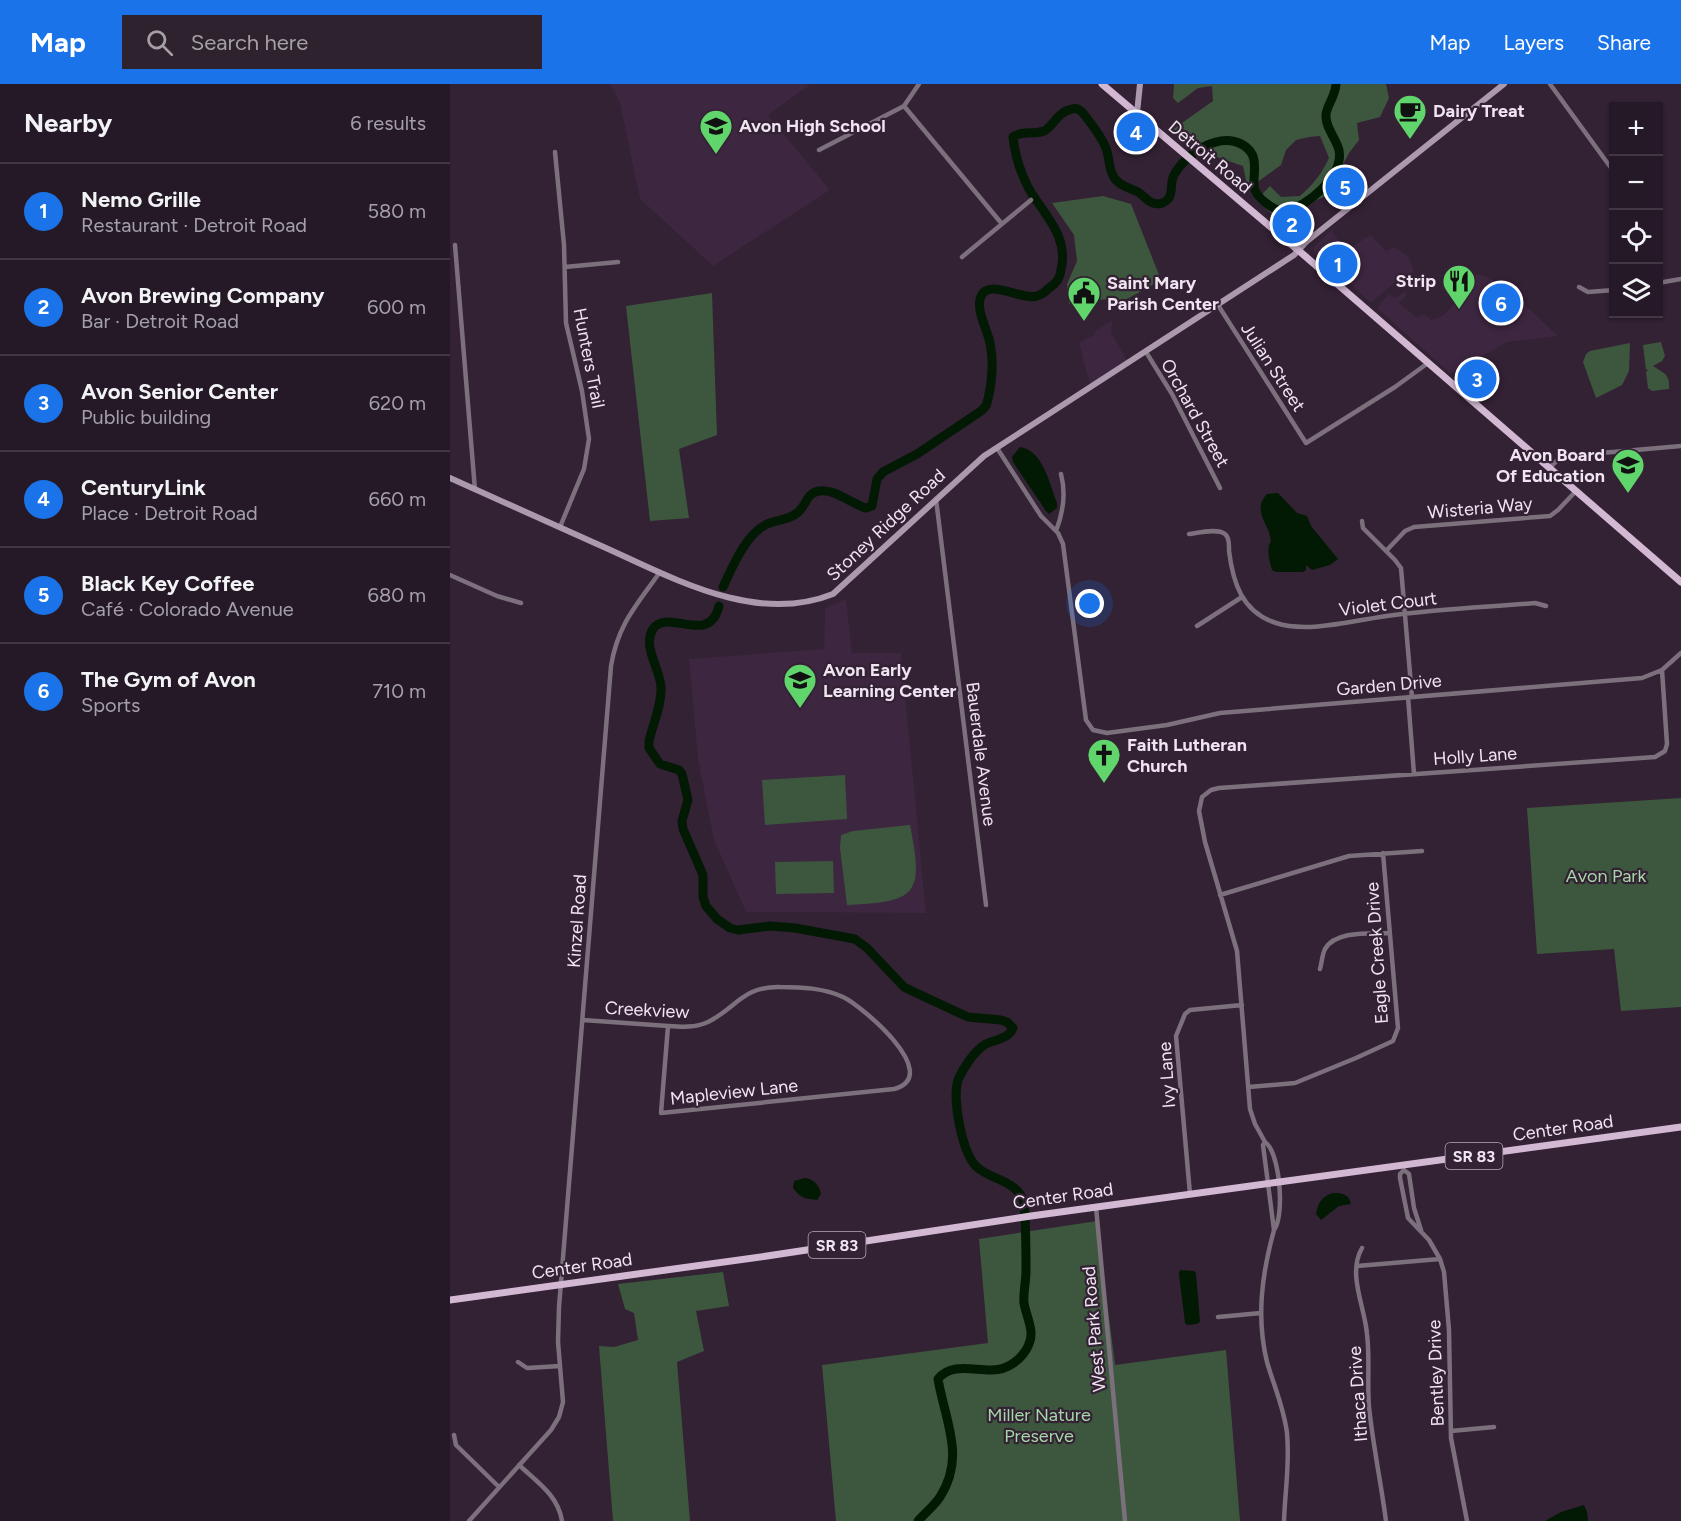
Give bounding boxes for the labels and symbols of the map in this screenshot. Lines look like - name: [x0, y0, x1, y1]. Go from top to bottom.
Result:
- cafe icon: Dairy Treat: [1392, 93, 1428, 140]
- place label: Dairy Treat: [1433, 100, 1525, 122]
- school or university icon: Avon High School: [698, 108, 734, 155]
- pin: 4: [1116, 110, 1156, 154]
- place label: Avon High School: [739, 115, 886, 137]
- street label: Detroit Road: [1164, 116, 1256, 198]
- pin: 5: [1326, 164, 1364, 210]
- pin: 2: [1272, 202, 1312, 246]
- pin: 1: [1318, 242, 1358, 286]
- restaurant icon: Strip: [1441, 263, 1477, 310]
- place label: Strip: [1395, 270, 1436, 292]
- place label: Saint Mary Parish Center: [1107, 272, 1219, 315]
- public building icon: Saint Mary Parish Center: [1066, 275, 1102, 322]
- pin: 6: [1482, 280, 1520, 326]
- street label: Hunters Trail: [569, 306, 609, 410]
- street label: Julian Street: [1236, 318, 1310, 416]
- street label: Orchard Street: [1156, 355, 1234, 471]
- pin: 3: [1458, 356, 1496, 402]
- place label: Avon Board Of Education: [1496, 444, 1605, 487]
- school or university icon: Avon Board Of Education: [1610, 447, 1646, 494]
- street label: Stoney Ridge Road: [822, 464, 950, 586]
- street label: Wisteria Way: [1427, 492, 1534, 524]
- street label: Violet Court: [1338, 587, 1438, 621]
- your location: [1075, 589, 1104, 618]
- place label: Avon Early Learning Center: [823, 659, 957, 702]
- school or university icon: Avon Early Learning Center: [782, 662, 818, 709]
- street label: Garden Drive: [1336, 669, 1443, 701]
- street label: Bauerdale Avenue: [961, 681, 1001, 827]
- place label: Faith Lutheran Church: [1127, 734, 1247, 777]
- church icon: Faith Lutheran Church: [1086, 737, 1122, 784]
- street label: Holly Lane: [1432, 742, 1518, 770]
- park label: Avon Park: [1566, 865, 1646, 887]
- street label: Kinzel Road: [563, 873, 591, 969]
- street label: Eagle Creek Drive: [1361, 881, 1393, 1025]
- street label: Creekview: [604, 997, 690, 1023]
- street label: Ivy Lane: [1154, 1041, 1180, 1109]
- street label: Mapleview Lane: [669, 1074, 799, 1110]
- street label: Center Road: [1511, 1110, 1615, 1146]
- road number: SR 83: [1446, 1143, 1502, 1169]
- street label: Center Road: [1011, 1178, 1115, 1214]
- road number: SR 83: [808, 1232, 866, 1258]
- street label: Center Road: [530, 1248, 634, 1284]
- street label: West Park Road: [1078, 1265, 1110, 1393]
- street label: Bentley Drive: [1423, 1319, 1449, 1427]
- street label: Ithaca Drive: [1344, 1345, 1372, 1443]
- park label: Miller Nature Preserve: [987, 1404, 1091, 1447]

